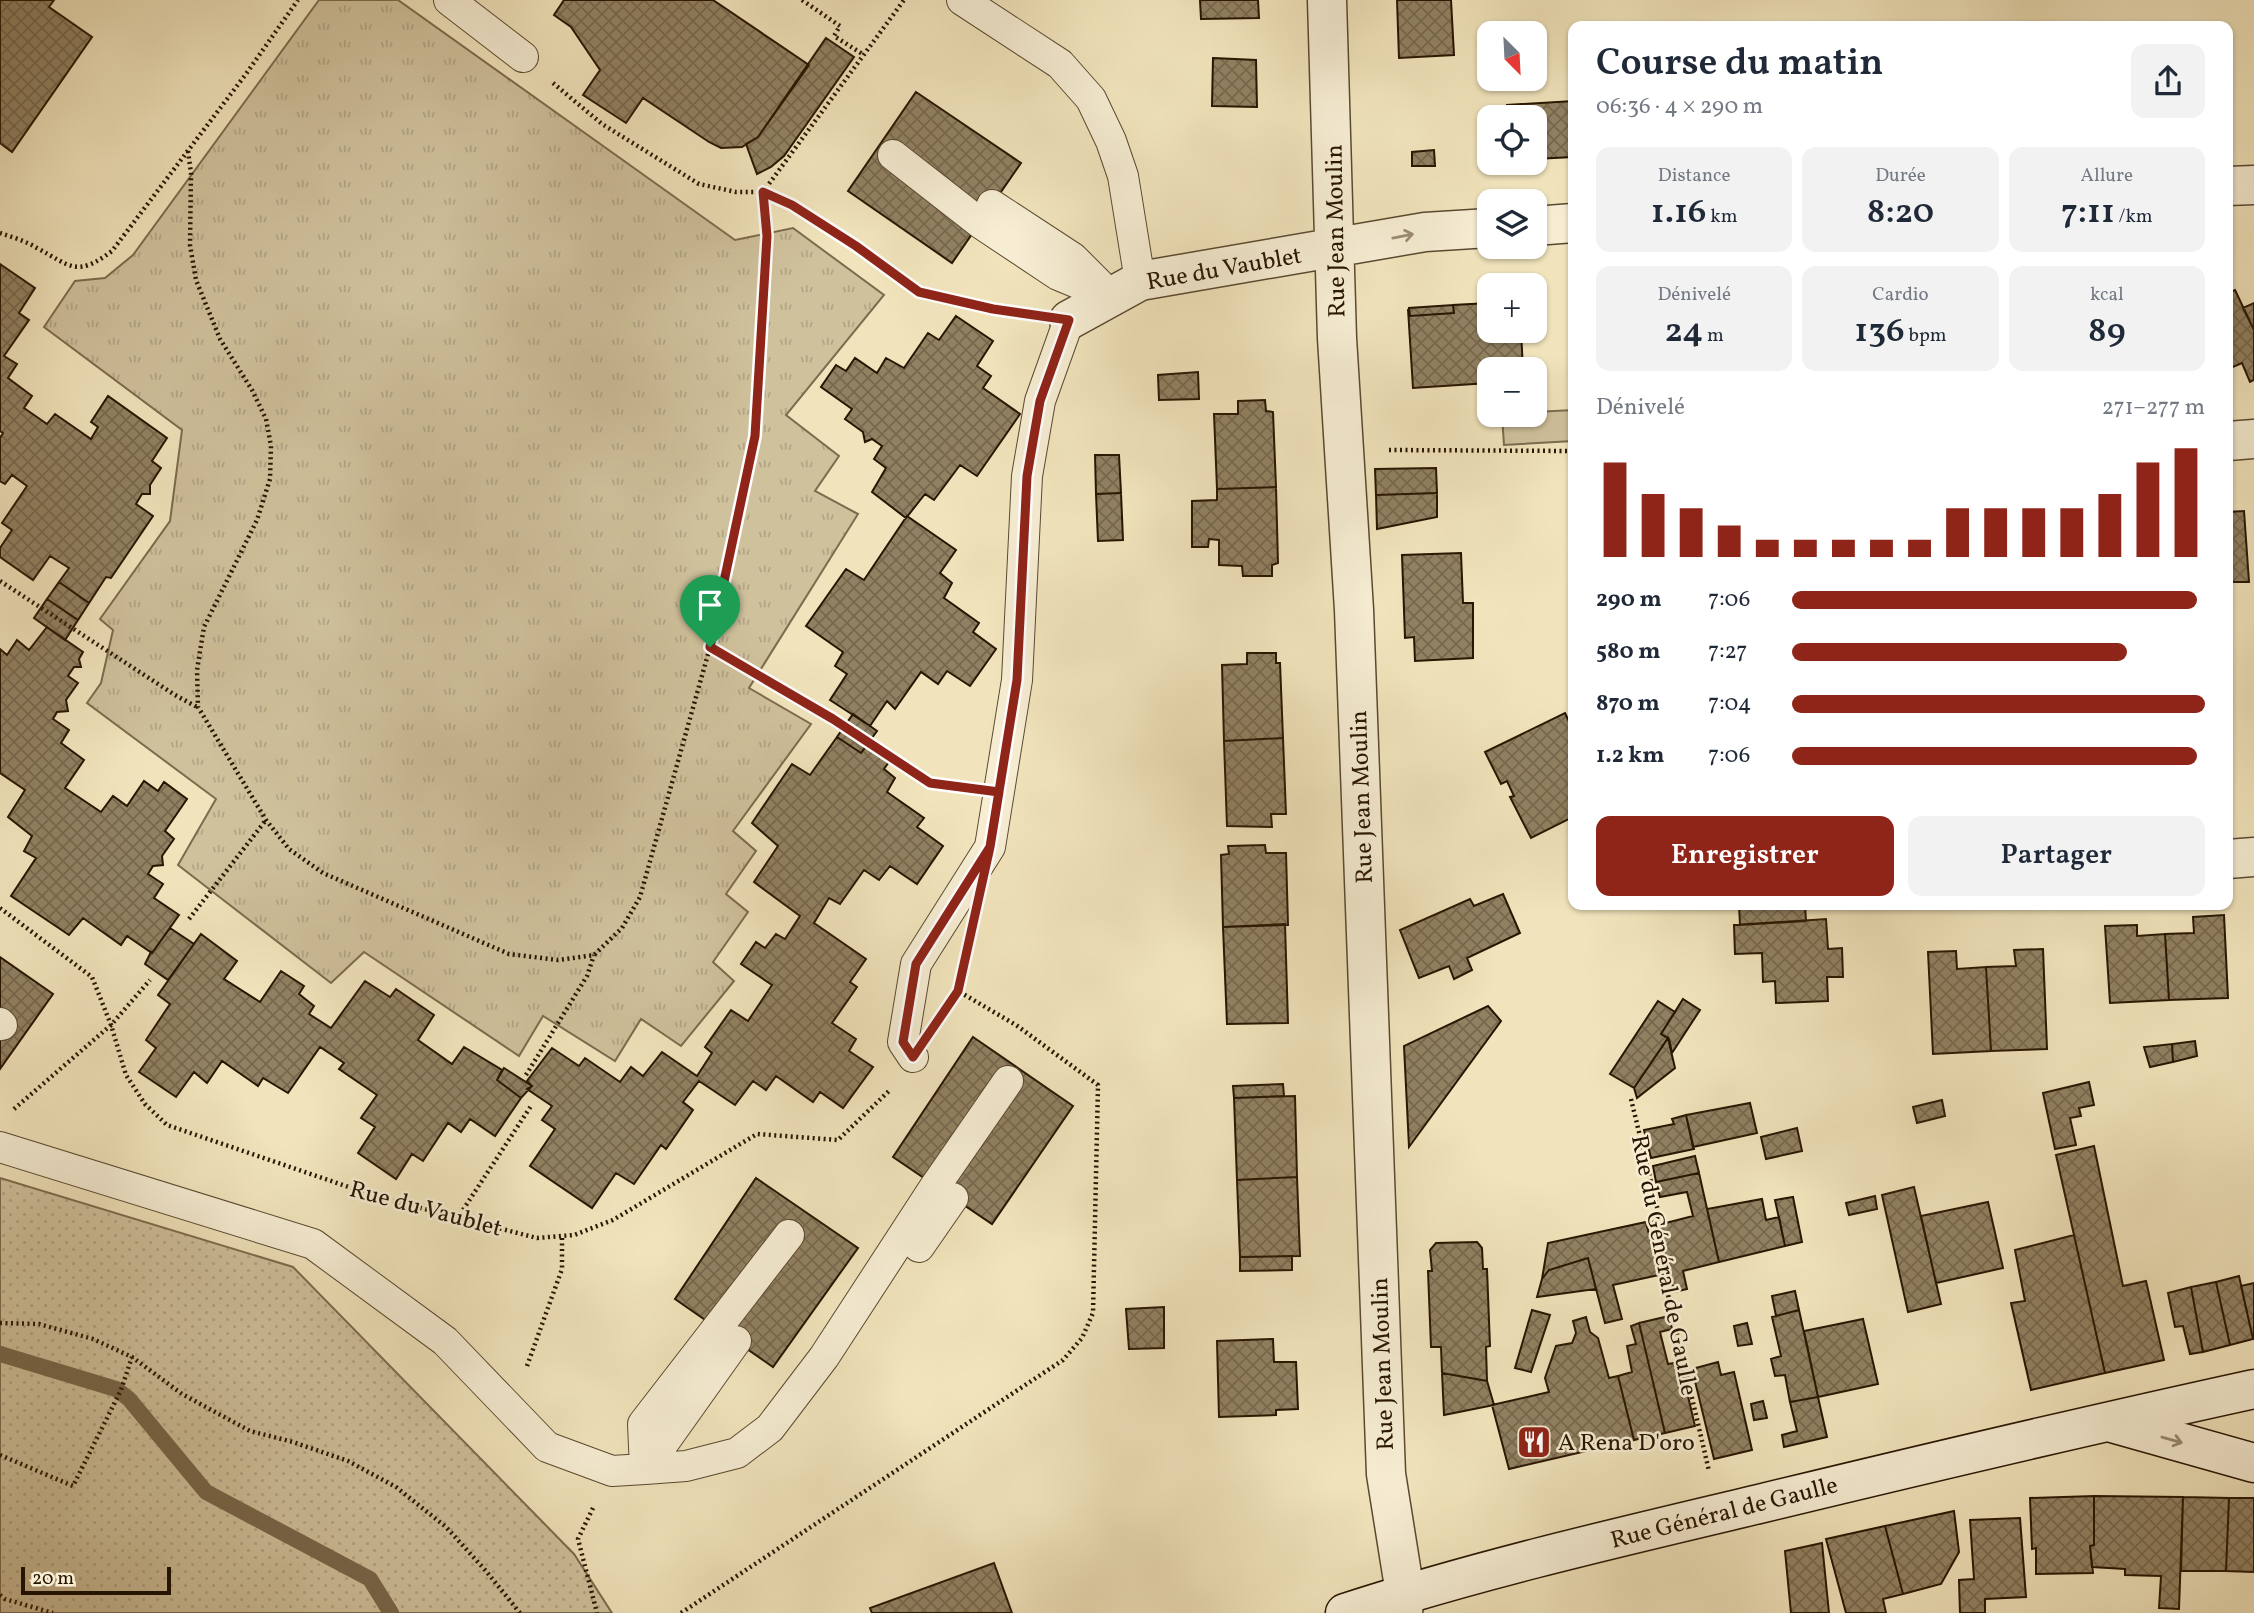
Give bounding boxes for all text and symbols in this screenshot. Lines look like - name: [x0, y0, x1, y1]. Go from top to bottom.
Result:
- north arrow: [1477, 21, 1547, 91]
- map controls: [1477, 21, 1547, 427]
- text: Course du matin: [1596, 38, 1883, 91]
- button: share: [2131, 44, 2205, 118]
- text: 06:36 · 4 × 290 m: [1596, 91, 1763, 123]
- button: locate: [1477, 105, 1547, 175]
- street label: Rue Jean Moulin: [1318, 144, 1356, 318]
- text: Distance: [1658, 163, 1731, 189]
- text: Durée: [1875, 163, 1926, 189]
- text: Allure: [2081, 163, 2133, 189]
- button: layers: [1477, 189, 1547, 259]
- text: 1.16: [1651, 189, 1706, 237]
- text: 8:20: [1867, 189, 1934, 237]
- text: 7:11: [2061, 189, 2115, 237]
- text: km: [1706, 204, 1737, 230]
- text: /km: [2115, 204, 2153, 230]
- one-way arrow: [1391, 229, 1414, 243]
- street label: Rue du Vaublet: [1144, 240, 1305, 300]
- button: +: [1477, 273, 1547, 343]
- text: Dénivelé: [1657, 282, 1731, 308]
- text: Cardio: [1872, 282, 1929, 308]
- text: kcal: [2090, 282, 2124, 308]
- text: 24: [1664, 308, 1703, 356]
- text: 136: [1854, 308, 1905, 356]
- text: 89: [2088, 308, 2126, 356]
- text: m: [1703, 323, 1724, 349]
- text: bpm: [1905, 323, 1947, 349]
- button: −: [1477, 357, 1547, 427]
- text: Dénivelé: [1596, 392, 1685, 424]
- text: 271–277 m: [2102, 392, 2205, 424]
- pin: [680, 575, 740, 647]
- text: 290 m: [1596, 584, 1662, 616]
- text: 7:06: [1708, 584, 1750, 616]
- icon: arrive: [691, 586, 729, 624]
- text: 580 m: [1596, 636, 1661, 668]
- text: 7:27: [1708, 636, 1748, 668]
- text: 870 m: [1596, 688, 1660, 720]
- text: 7:04: [1708, 688, 1752, 720]
- street label: Rue Jean Moulin: [1343, 710, 1383, 884]
- text: 1.2 km: [1596, 740, 1665, 772]
- text: 7:06: [1708, 740, 1750, 772]
- button: Enregistrer: [1596, 816, 1894, 896]
- button: Partager: [1908, 816, 2205, 896]
- street label: Rue du Général de Gaulle: [1621, 1132, 1705, 1399]
- street label: Rue du Vaublet: [345, 1173, 506, 1247]
- street label: Rue Jean Moulin: [1364, 1277, 1404, 1451]
- restaurant icon: A Rena D'oro: [1515, 1423, 1553, 1461]
- place label: A Rena D'oro: [1558, 1427, 1695, 1461]
- one-way arrow: [2161, 1434, 2183, 1447]
- street label: Rue Général de Gaulle: [1607, 1469, 1842, 1559]
- scale bar: [21, 1564, 172, 1596]
- text: 20 m: [32, 1566, 74, 1592]

